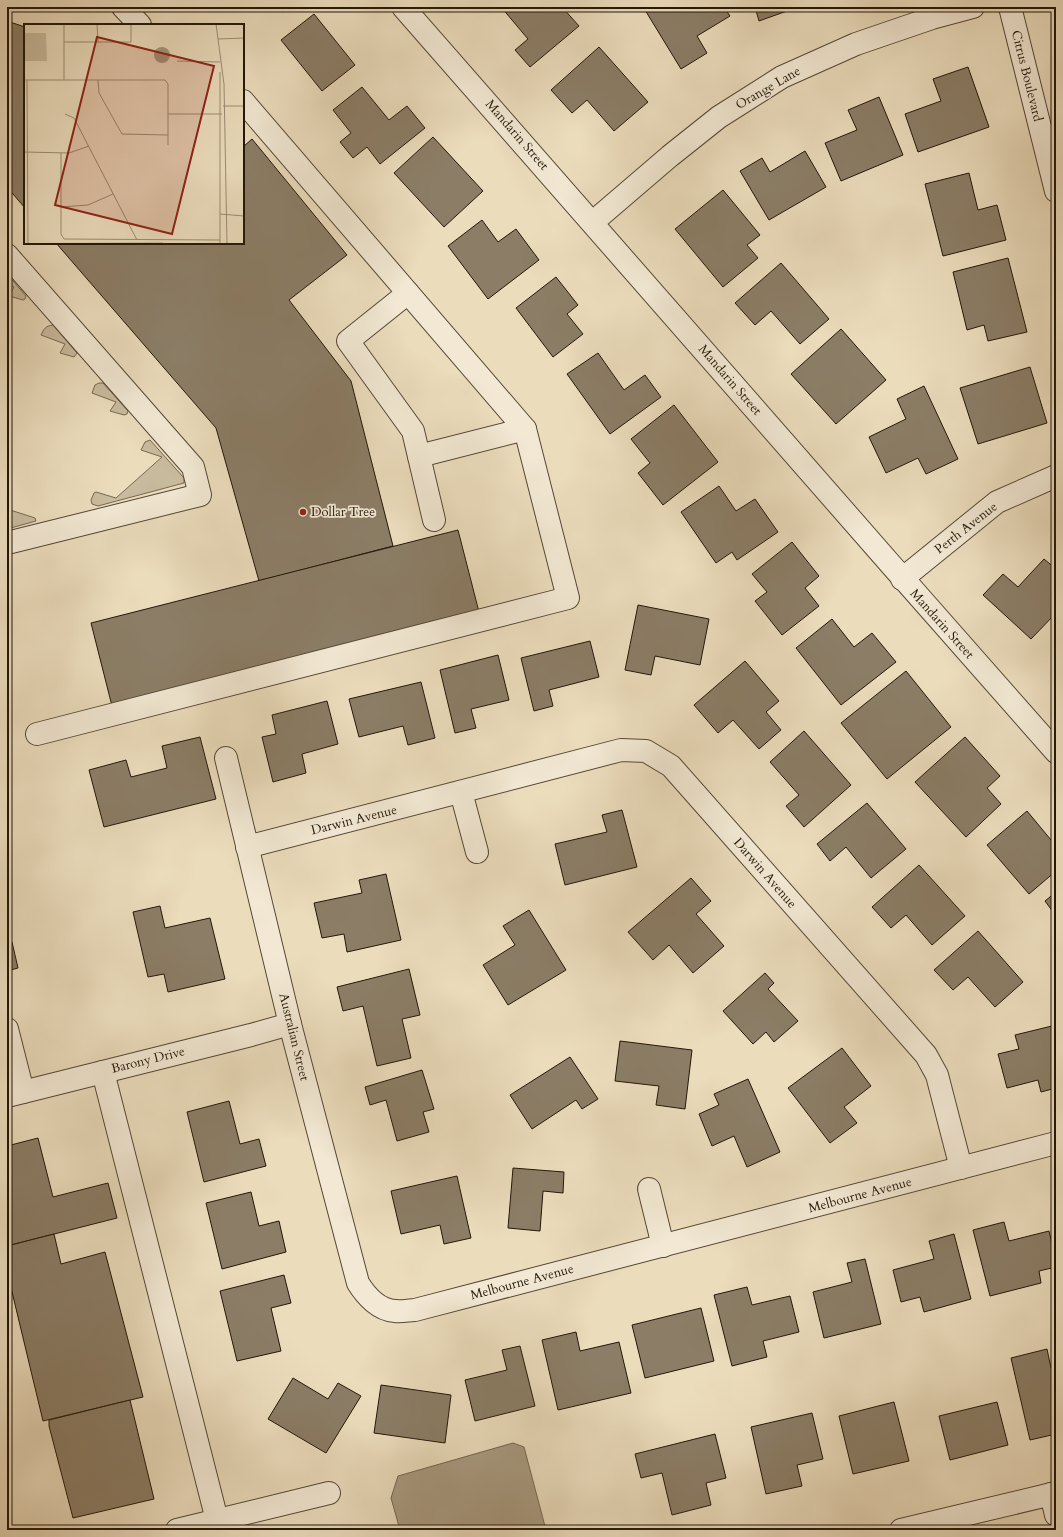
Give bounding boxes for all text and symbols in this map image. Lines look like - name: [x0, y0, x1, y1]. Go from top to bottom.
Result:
- inset map: [24, 24, 244, 244]
- street label: Citrus Boulevard: [1007, 28, 1047, 124]
- street label: Orange Lane: [732, 62, 804, 114]
- street label: Mandarin Street: [481, 96, 553, 174]
- street label: Mandarin Street: [694, 341, 766, 419]
- street label: Perth Avenue: [931, 498, 1001, 558]
- place label: Dollar Tree: [311, 503, 375, 521]
- marker: Dollar Tree: [298, 507, 308, 517]
- street label: Mandarin Street: [906, 585, 978, 663]
- street label: Darwin Avenue: [309, 801, 399, 839]
- street label: Darwin Avenue: [729, 834, 801, 912]
- street label: Australian Street: [274, 991, 314, 1083]
- street label: Barony Drive: [109, 1042, 187, 1078]
- street label: Melbourne Avenue: [806, 1173, 914, 1217]
- street label: Melbourne Avenue: [468, 1260, 576, 1304]

